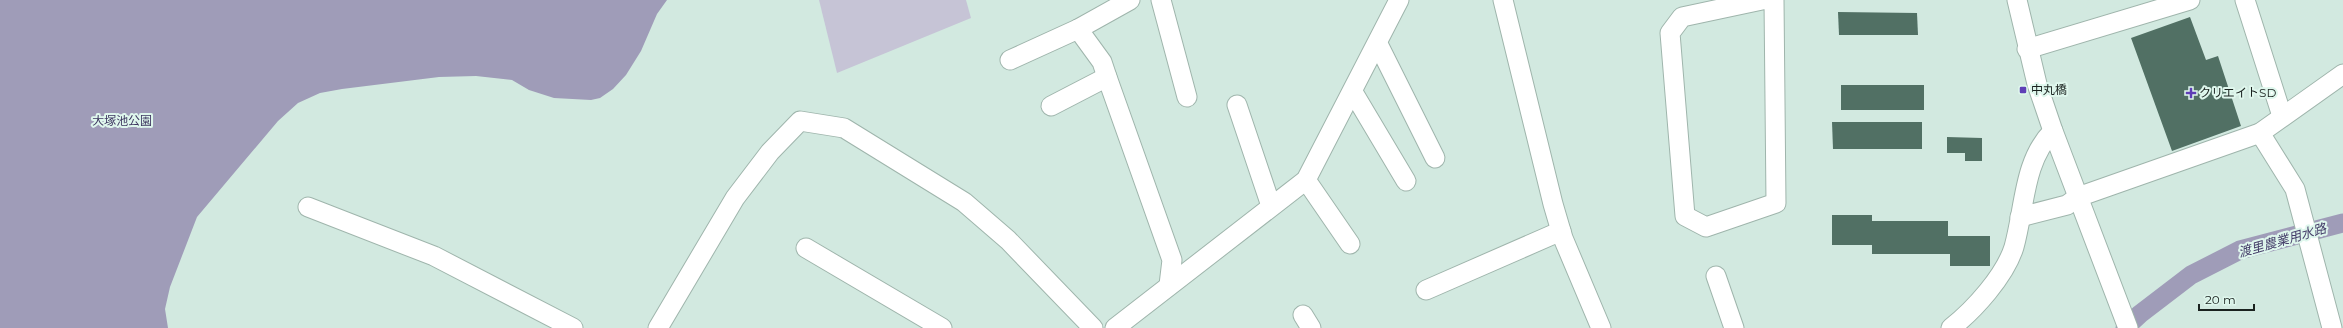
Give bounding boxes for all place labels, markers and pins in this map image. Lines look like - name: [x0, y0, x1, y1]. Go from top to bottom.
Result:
- place label: 中丸橋: [2031, 82, 2067, 97]
- marker: 中丸橋: [2018, 85, 2028, 95]
- place label: クリエイトSD: [2199, 85, 2276, 100]
- marker: クリエイトSD: [2186, 88, 2196, 98]

